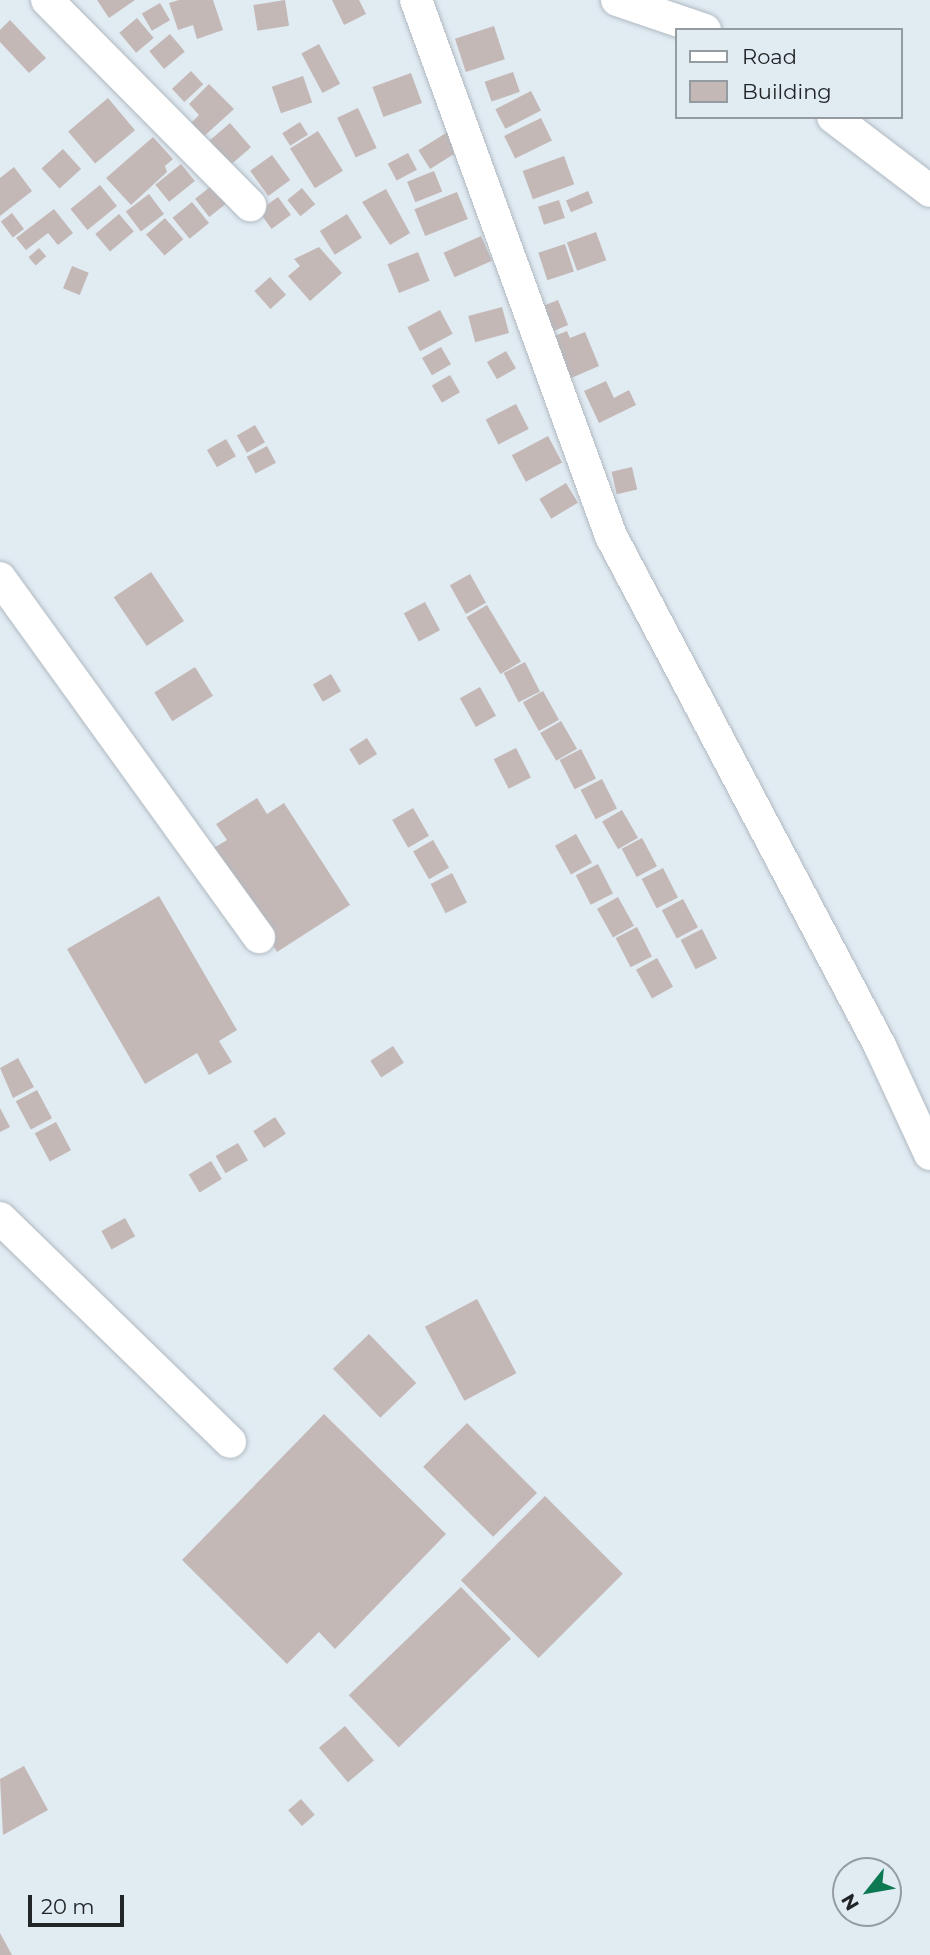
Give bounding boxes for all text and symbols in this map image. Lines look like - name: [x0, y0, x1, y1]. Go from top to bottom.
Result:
- legend: [674, 28, 902, 119]
- text: Road: [742, 44, 797, 69]
- text: Building: [742, 79, 832, 104]
- north arrow: [832, 1857, 902, 1927]
- scale bar: [32, 1882, 128, 1926]
- text: N: [836, 1890, 864, 1915]
- text: 20 m: [41, 1894, 95, 1919]

